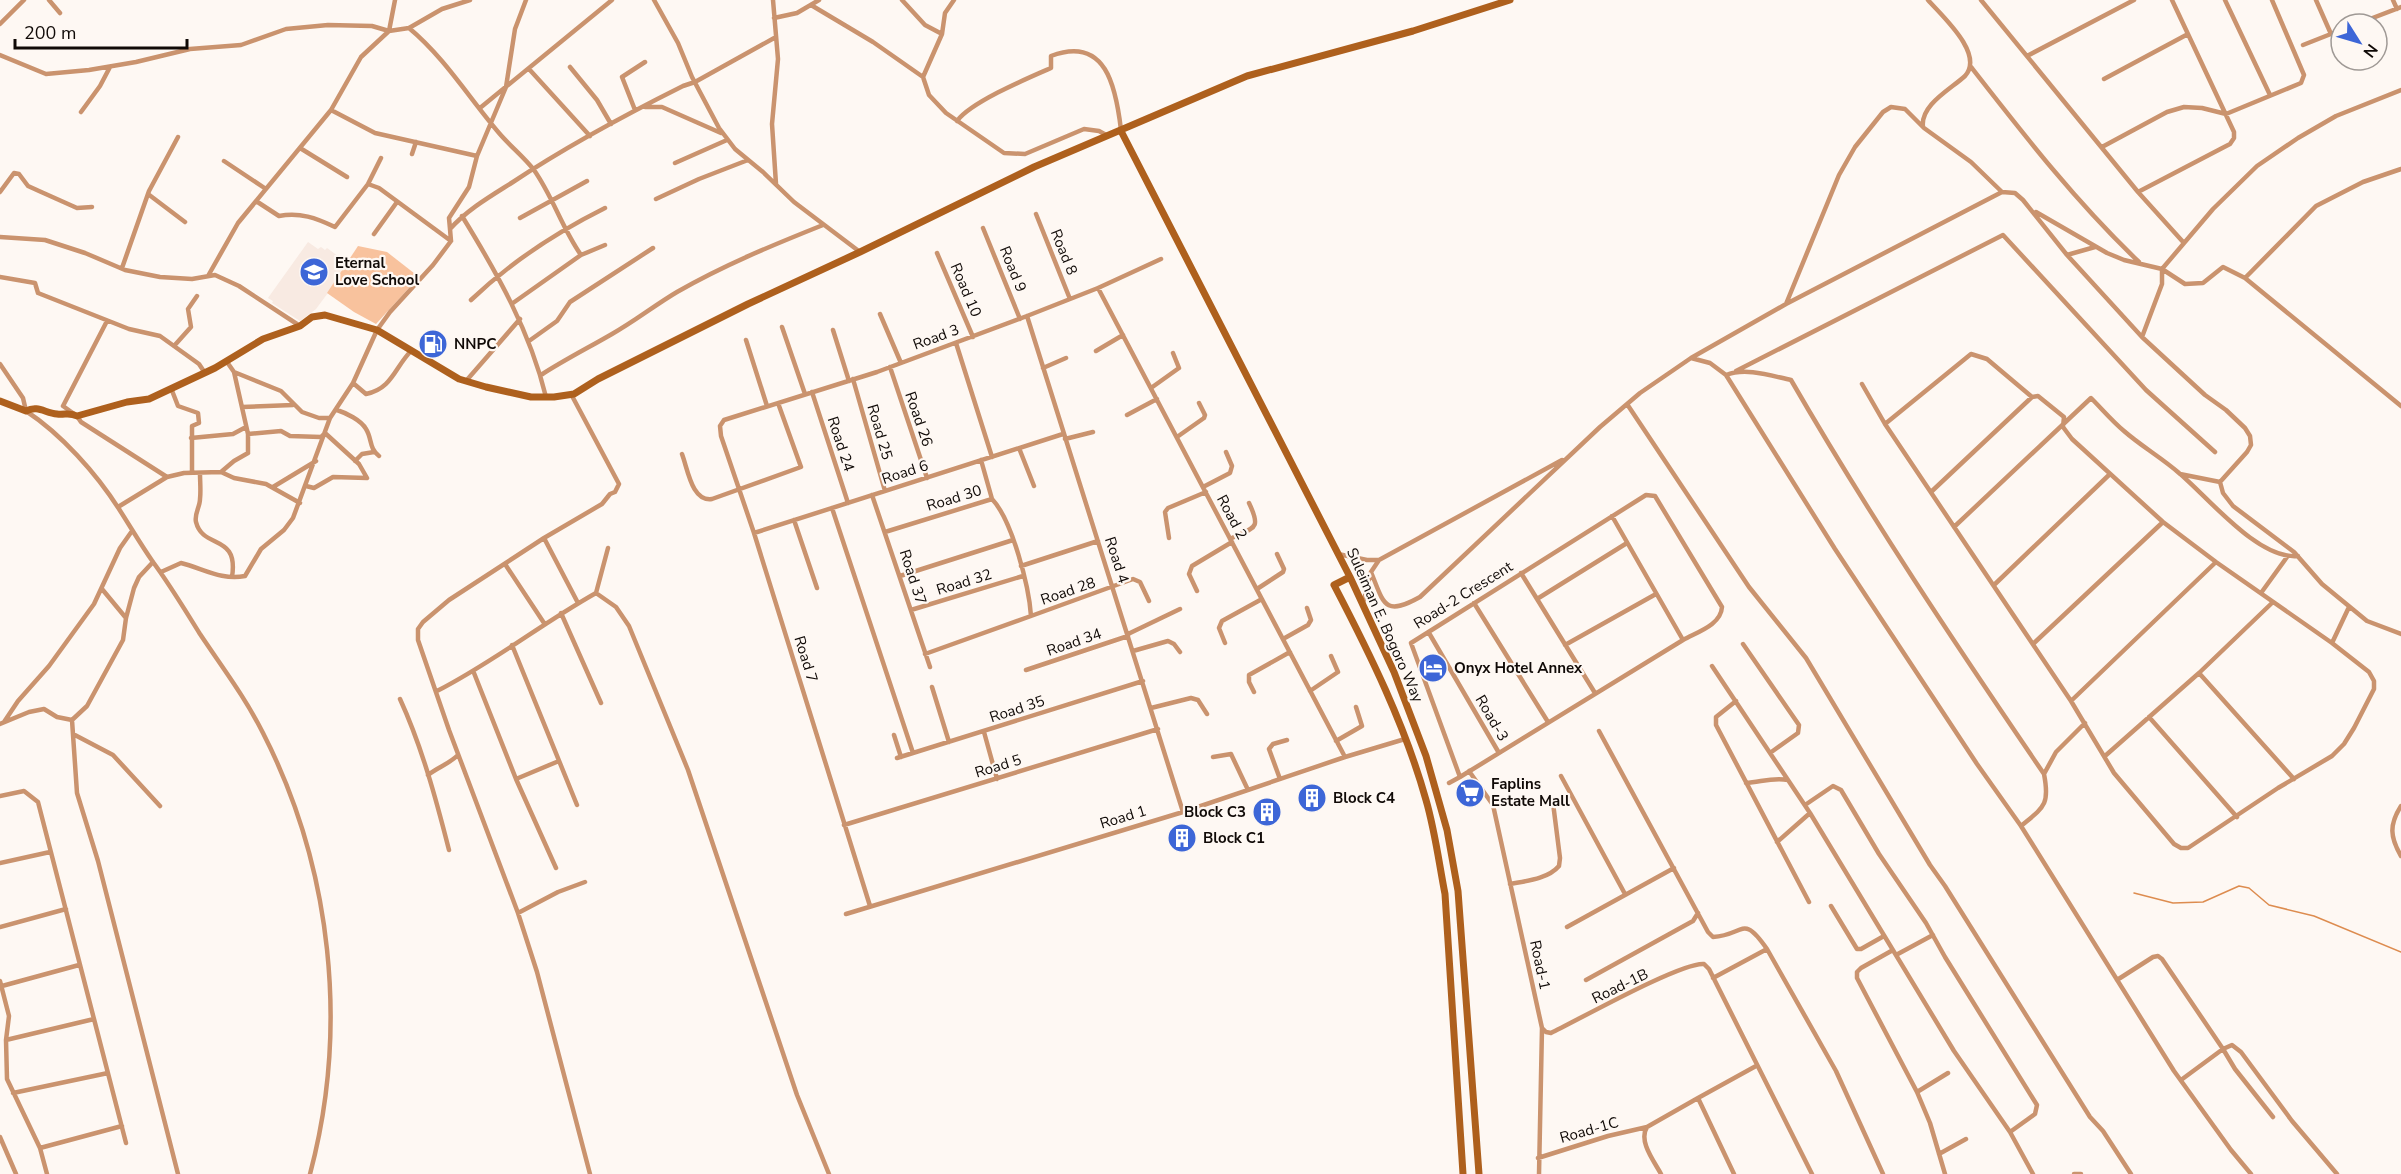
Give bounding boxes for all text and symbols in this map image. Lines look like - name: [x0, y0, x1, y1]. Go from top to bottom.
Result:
- scale bar: [15, 12, 188, 50]
- north arrow: [2329, 12, 2389, 72]
- text: 200 m: [24, 21, 76, 45]
- text: N: [2358, 39, 2383, 62]
- street label: Road 8: [1046, 226, 1082, 278]
- street label: Road 9: [995, 243, 1031, 295]
- place label: Eternal Love School: [335, 253, 419, 290]
- school or university icon: Eternal Love School: [298, 256, 330, 288]
- street label: Road 10: [946, 260, 986, 320]
- street label: Road 3: [910, 319, 962, 355]
- fuel station icon: NNPC: [417, 328, 449, 360]
- place label: NNPC: [454, 334, 496, 354]
- street label: Road 26: [900, 389, 938, 449]
- street label: Road 25: [863, 402, 897, 462]
- street label: Road 24: [823, 414, 859, 474]
- street label: Road 6: [879, 455, 931, 489]
- street label: Road 30: [924, 480, 984, 516]
- street label: Road 2: [1212, 491, 1252, 543]
- street label: Road 4: [1100, 534, 1134, 586]
- street label: Suleiman E. Bogoro Way: [1342, 545, 1428, 706]
- street label: Road 37: [895, 547, 931, 607]
- street label: Road-2 Crescent: [1410, 556, 1517, 633]
- street label: Road 32: [934, 564, 994, 600]
- street label: Road 28: [1038, 572, 1098, 610]
- street label: Road 34: [1044, 623, 1104, 661]
- street label: Road 7: [789, 633, 823, 685]
- hotel icon: Onyx Hotel Annex: [1417, 652, 1449, 684]
- place label: Onyx Hotel Annex: [1454, 658, 1583, 678]
- street label: Road 35: [987, 691, 1047, 727]
- street label: Road-3: [1471, 691, 1513, 745]
- street label: Road 5: [972, 749, 1024, 783]
- place label: Faplins Estate Mall: [1491, 774, 1570, 811]
- supermarket icon: Faplins Estate Mall: [1454, 777, 1486, 809]
- building icon: Block C4: [1296, 782, 1328, 814]
- place label: Block C4: [1333, 788, 1395, 808]
- building icon: Block C3: [1251, 796, 1283, 828]
- street label: Road 1: [1097, 800, 1149, 834]
- place label: Block C3: [1184, 802, 1246, 822]
- building icon: Block C1: [1166, 822, 1198, 854]
- place label: Block C1: [1203, 828, 1265, 848]
- street label: Road-1: [1525, 938, 1555, 992]
- street label: Road-1B: [1588, 964, 1652, 1008]
- street label: Road-1C: [1557, 1112, 1621, 1148]

